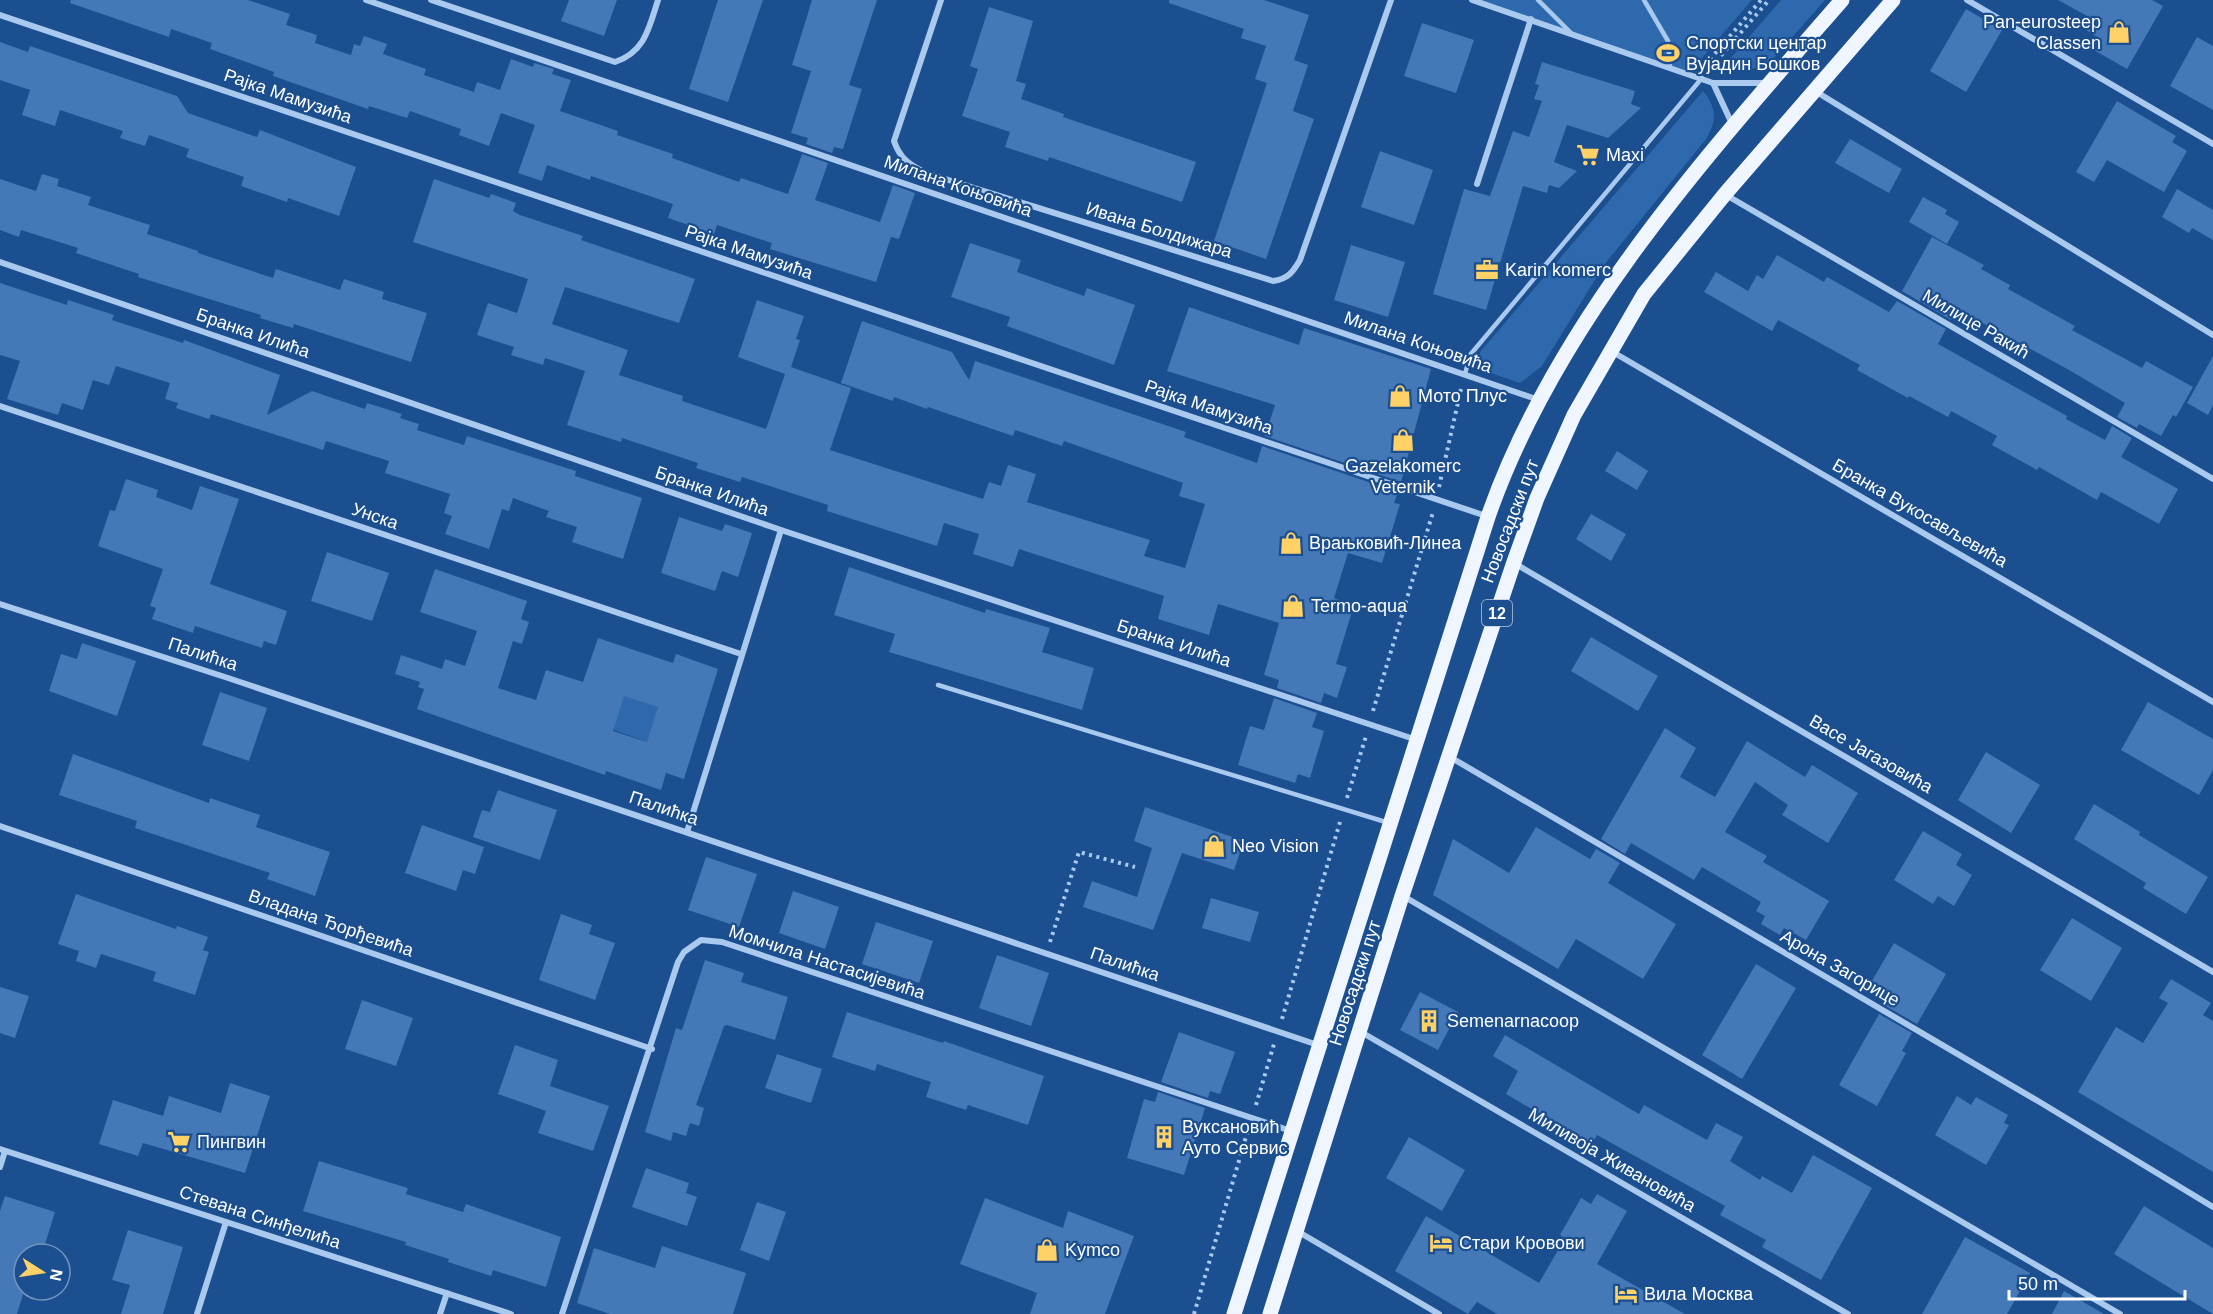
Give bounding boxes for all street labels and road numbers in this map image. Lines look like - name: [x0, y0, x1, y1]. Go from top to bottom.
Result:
- street label: Рајка Мамузића: [221, 65, 355, 128]
- street label: Милана Коњовића: [881, 151, 1036, 221]
- street label: Ивана Болдижара: [1083, 198, 1235, 262]
- street label: Рајка Мамузића: [682, 221, 816, 284]
- street label: Милице Ракић: [1919, 285, 2033, 363]
- street label: Бранка Илића: [194, 304, 313, 362]
- street label: Милана Коњовића: [1341, 307, 1496, 377]
- street label: Рајка Мамузића: [1142, 376, 1276, 439]
- street label: Бранка Вукосављевића: [1829, 455, 2012, 572]
- street label: Новосадски пут: [1477, 456, 1543, 586]
- street label: Бранка Илића: [653, 462, 772, 520]
- street label: Унска: [349, 499, 402, 534]
- road number: 12: [1482, 600, 1512, 626]
- street label: Бранка Илића: [1115, 615, 1234, 671]
- street label: Палићка: [166, 633, 241, 675]
- street label: Васе Јагазовића: [1806, 711, 1937, 798]
- street label: Палићка: [627, 787, 702, 829]
- street label: Владана Ђорђевића: [246, 885, 417, 961]
- street label: Новосадски пут: [1325, 918, 1385, 1048]
- street label: Момчила Настасијевића: [726, 921, 929, 1004]
- street label: Арона Загорице: [1777, 926, 1903, 1010]
- street label: Палићка: [1088, 943, 1163, 985]
- street label: Миливоја Живановића: [1525, 1104, 1700, 1217]
- street label: Стевана Синђелића: [177, 1181, 344, 1253]

